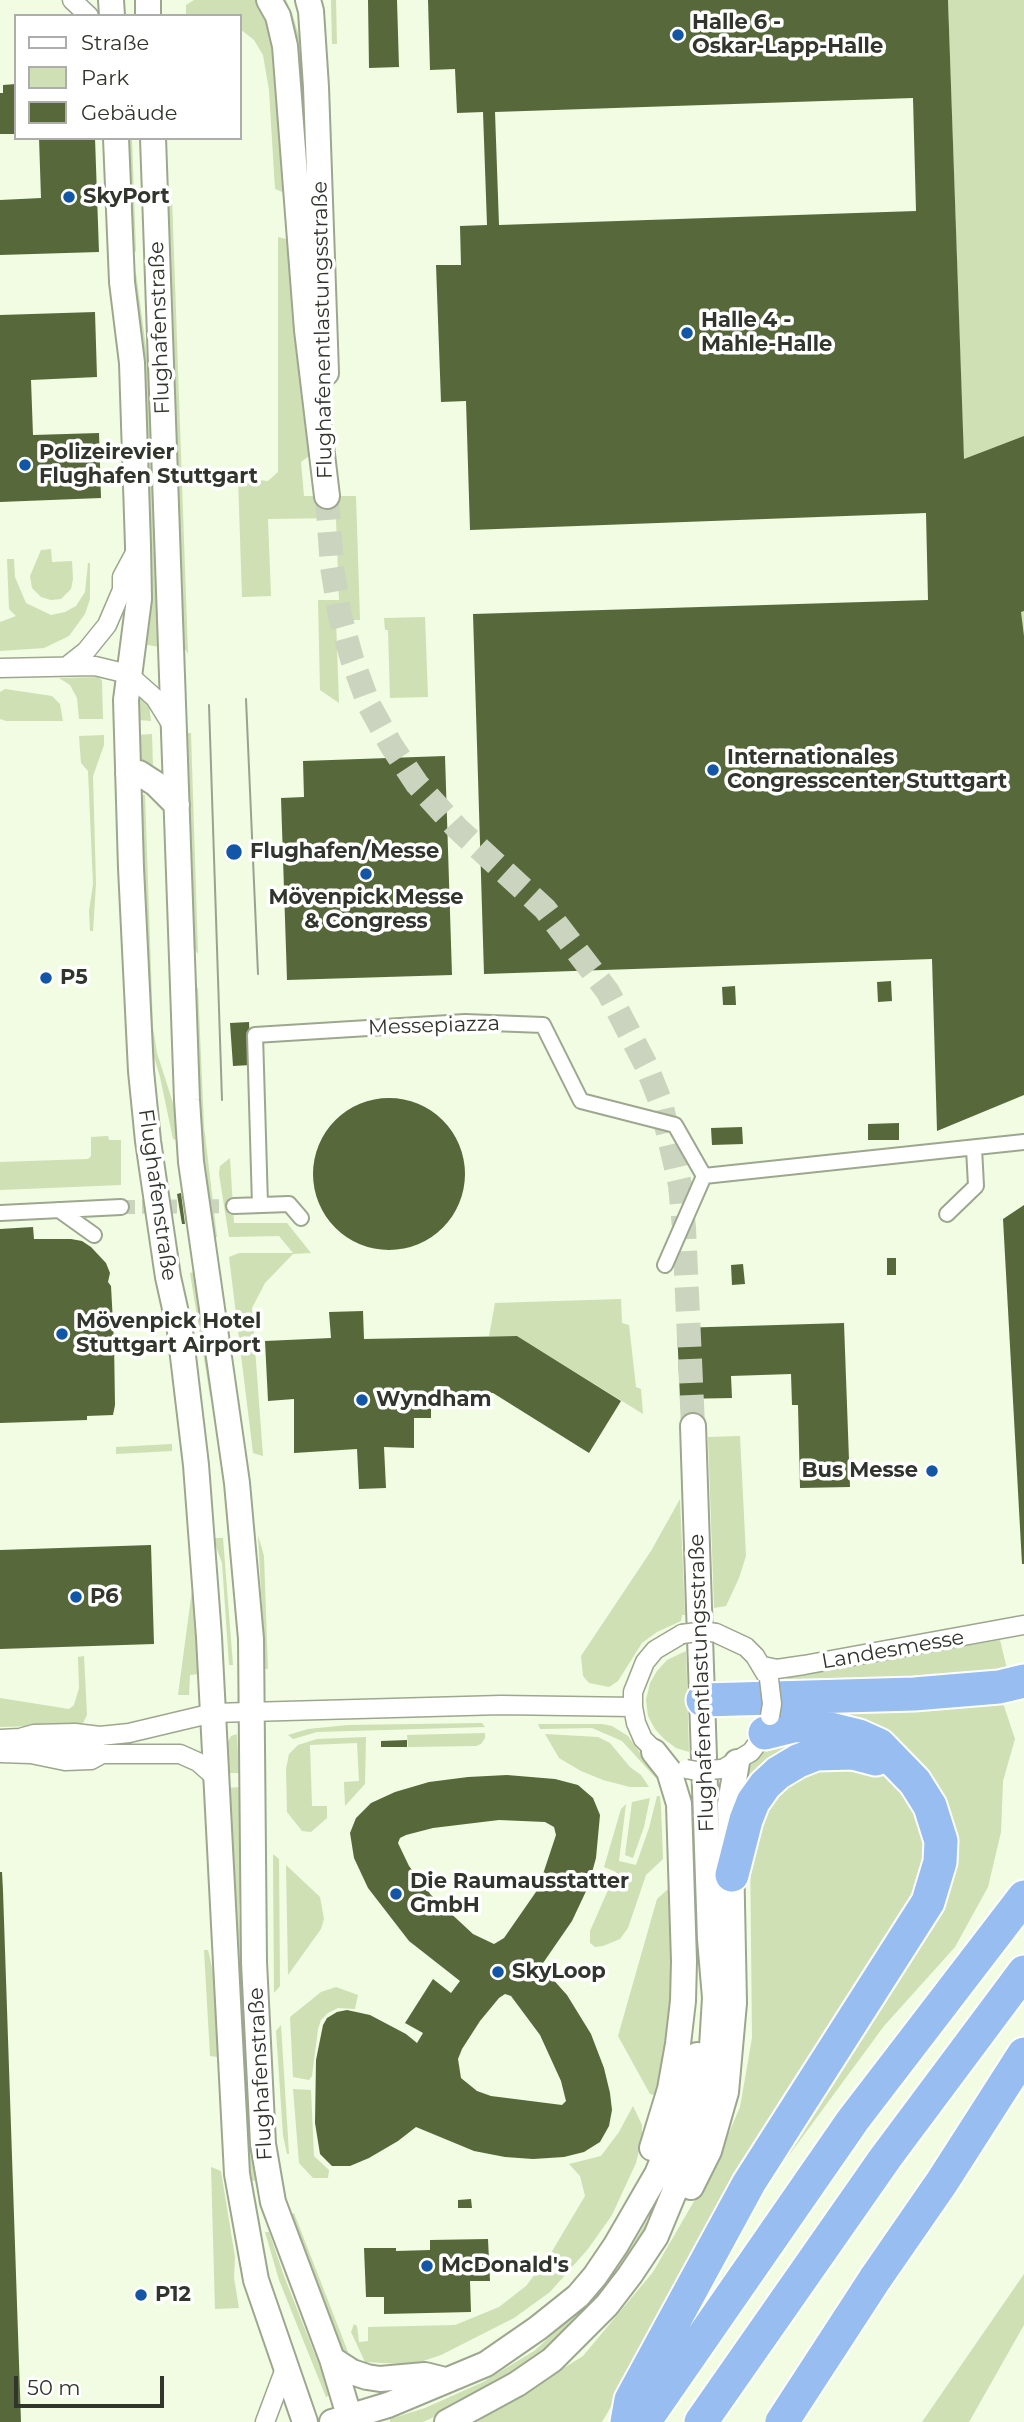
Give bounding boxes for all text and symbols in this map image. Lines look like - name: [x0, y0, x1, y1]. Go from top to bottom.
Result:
- place label: Halle 6 - Oskar-Lapp-Halle: [692, 10, 883, 60]
- legend: [14, 14, 242, 140]
- marker: Halle 6 - Oskar-Lapp-Halle: [670, 27, 686, 43]
- text: Straße: [81, 30, 149, 55]
- text: Park: [81, 65, 129, 90]
- text: Gebäude: [81, 100, 178, 125]
- street label: Flughafenentlastungsstraße: [308, 181, 338, 479]
- place label: SkyPort: [83, 184, 170, 210]
- marker: SkyPort: [61, 189, 77, 205]
- street label: Flughafenstraße: [144, 241, 176, 415]
- place label: Halle 4 - Mahle-Halle: [701, 308, 832, 358]
- marker: Halle 4 - Mahle-Halle: [679, 325, 695, 341]
- place label: Polizeirevier Flughafen Stuttgart: [39, 440, 258, 490]
- marker: Polizeirevier Flughafen Stuttgart: [17, 457, 33, 473]
- place label: Internationales Congresscenter Stuttgart: [727, 745, 1007, 795]
- marker: Internationales Congresscenter Stuttgart: [705, 762, 721, 778]
- place label: Flughafen/Messe: [250, 839, 439, 865]
- marker: Flughafen/Messe: [224, 842, 244, 862]
- marker: Mövenpick Messe & Congress: [358, 866, 374, 882]
- place label: Mövenpick Messe & Congress: [268, 885, 464, 935]
- place label: P5: [60, 965, 88, 991]
- marker: P5: [38, 970, 54, 986]
- street label: Messepiazza: [368, 1011, 500, 1041]
- street label: Flughafenstraße: [132, 1107, 182, 1283]
- place label: Mövenpick Hotel Stuttgart Airport: [76, 1309, 261, 1359]
- marker: Mövenpick Hotel Stuttgart Airport: [54, 1326, 70, 1342]
- place label: Wyndham: [376, 1387, 492, 1413]
- marker: Wyndham: [354, 1392, 370, 1408]
- place label: Bus Messe: [802, 1458, 918, 1484]
- marker: Bus Messe: [924, 1463, 940, 1479]
- street label: Flughafenentlastungsstraße: [684, 1533, 720, 1833]
- place label: P6: [90, 1584, 119, 1610]
- marker: P6: [68, 1589, 84, 1605]
- street label: Landesmesse: [820, 1625, 966, 1675]
- place label: Die Raumausstatter GmbH: [410, 1869, 629, 1919]
- marker: Die Raumausstatter GmbH: [388, 1886, 404, 1902]
- place label: SkyLoop: [512, 1959, 606, 1985]
- marker: SkyLoop: [490, 1964, 506, 1980]
- street label: Flughafenstraße: [244, 1987, 278, 2161]
- place label: McDonald's: [441, 2253, 569, 2279]
- marker: McDonald's: [419, 2258, 435, 2274]
- place label: P12: [155, 2282, 191, 2308]
- marker: P12: [133, 2287, 149, 2303]
- scale bar: [18, 2362, 168, 2406]
- text: 50 m: [27, 2375, 81, 2400]

